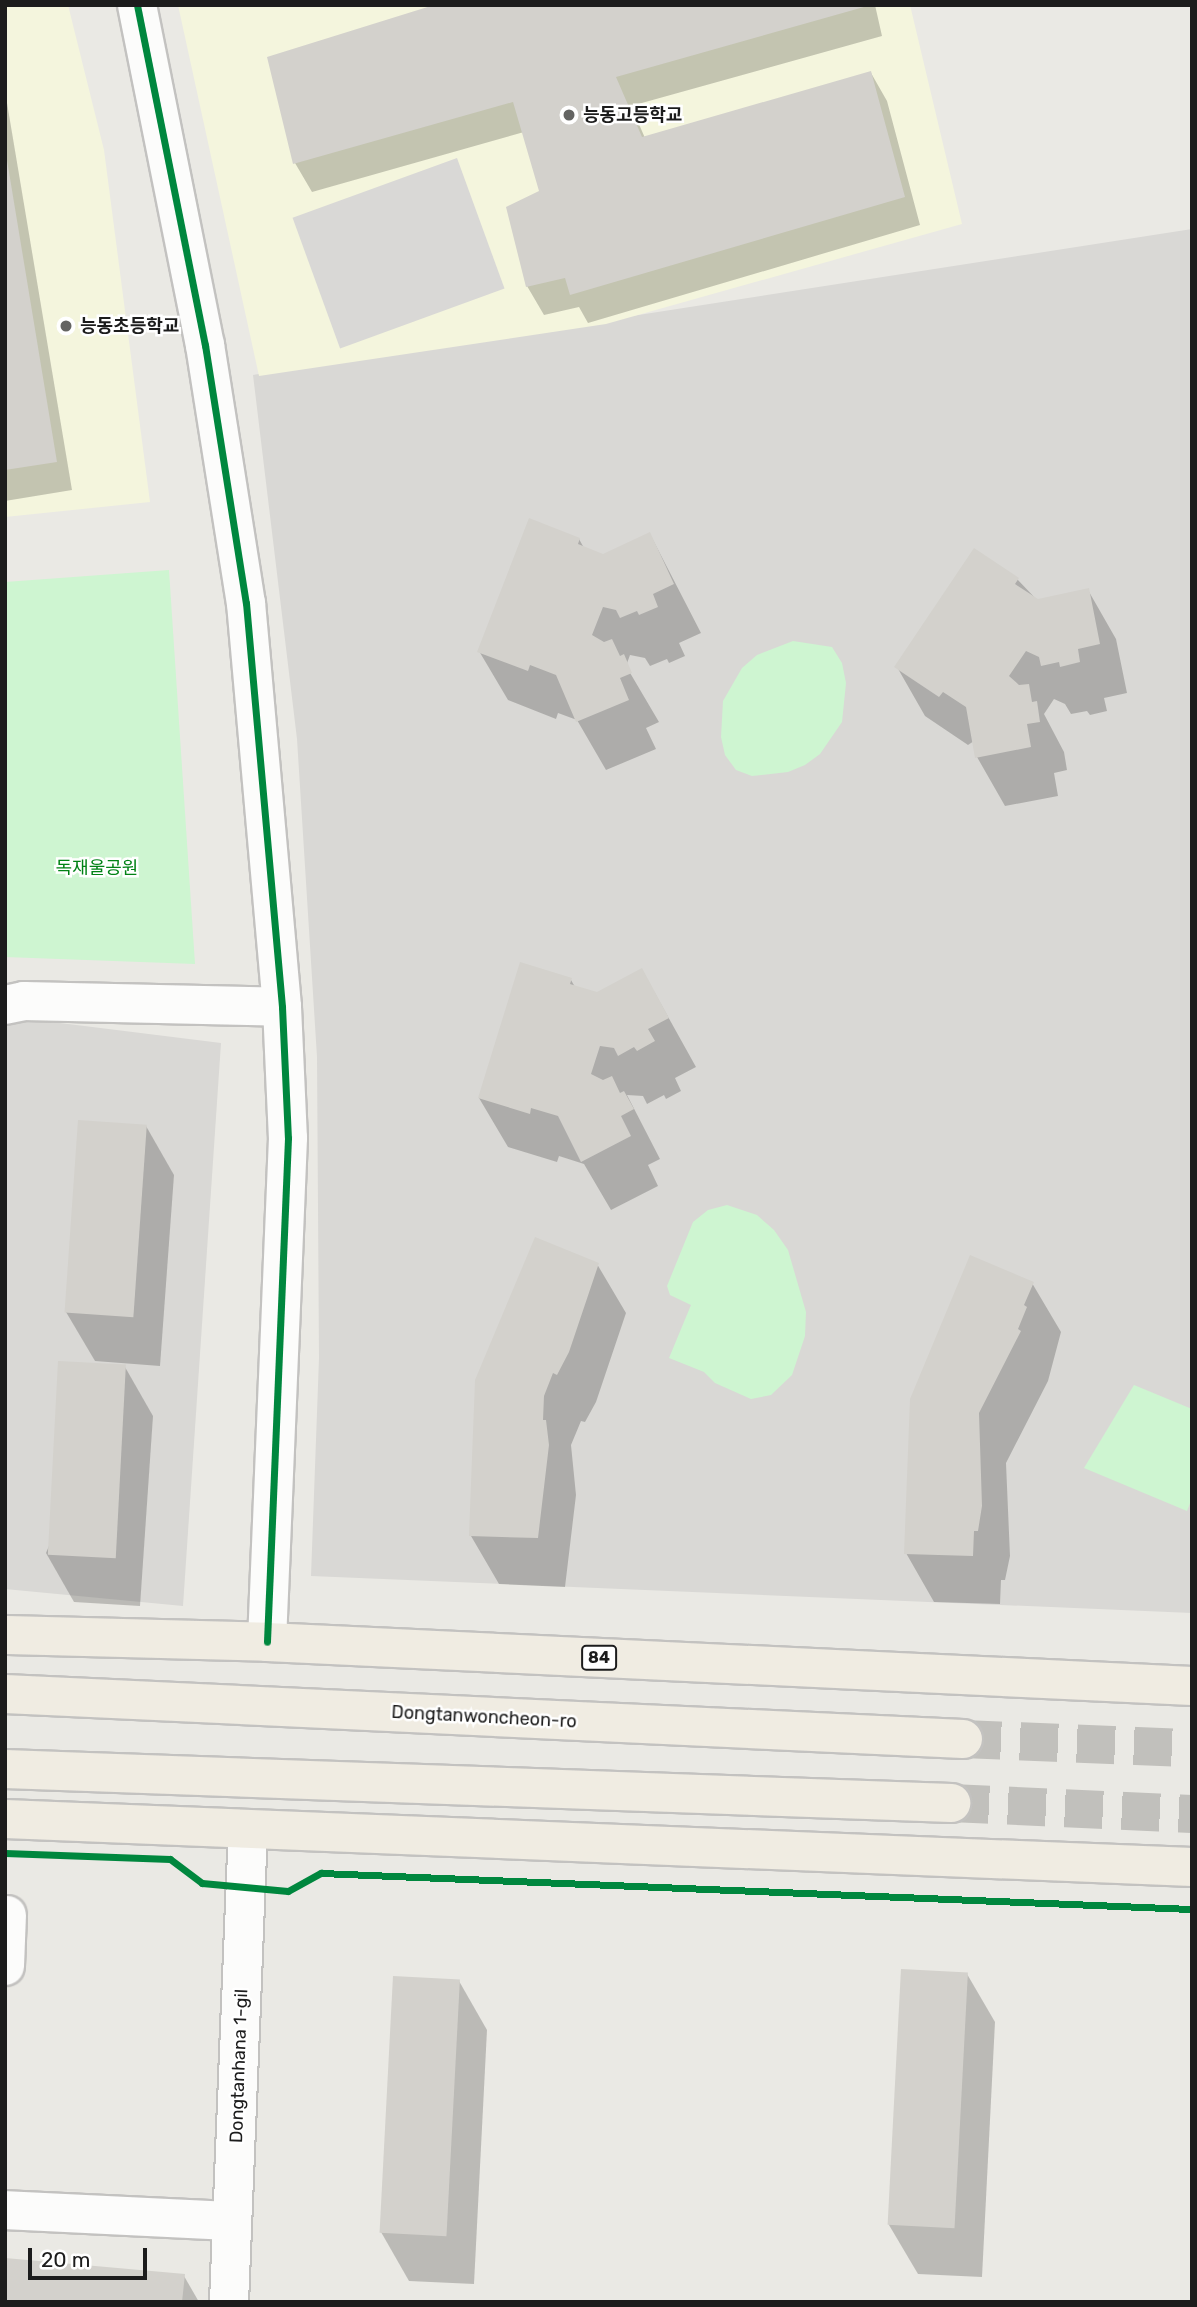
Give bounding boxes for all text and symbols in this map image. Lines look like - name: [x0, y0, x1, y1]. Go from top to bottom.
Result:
- place label: 능동고등학교: [583, 104, 682, 126]
- marker: 능동고등학교: [561, 107, 577, 123]
- place label: 능동초등학교: [80, 315, 179, 337]
- marker: 능동초등학교: [58, 318, 74, 334]
- park label: 독재울공원: [56, 857, 138, 879]
- road number: 84: [580, 1646, 618, 1670]
- street label: Dongtanwoncheon-ro: [391, 1701, 577, 1733]
- street label: Dongtanhana 1-gil: [226, 1989, 252, 2143]
- scale bar: [32, 2234, 150, 2278]
- text: 20 m: [41, 2247, 90, 2272]

